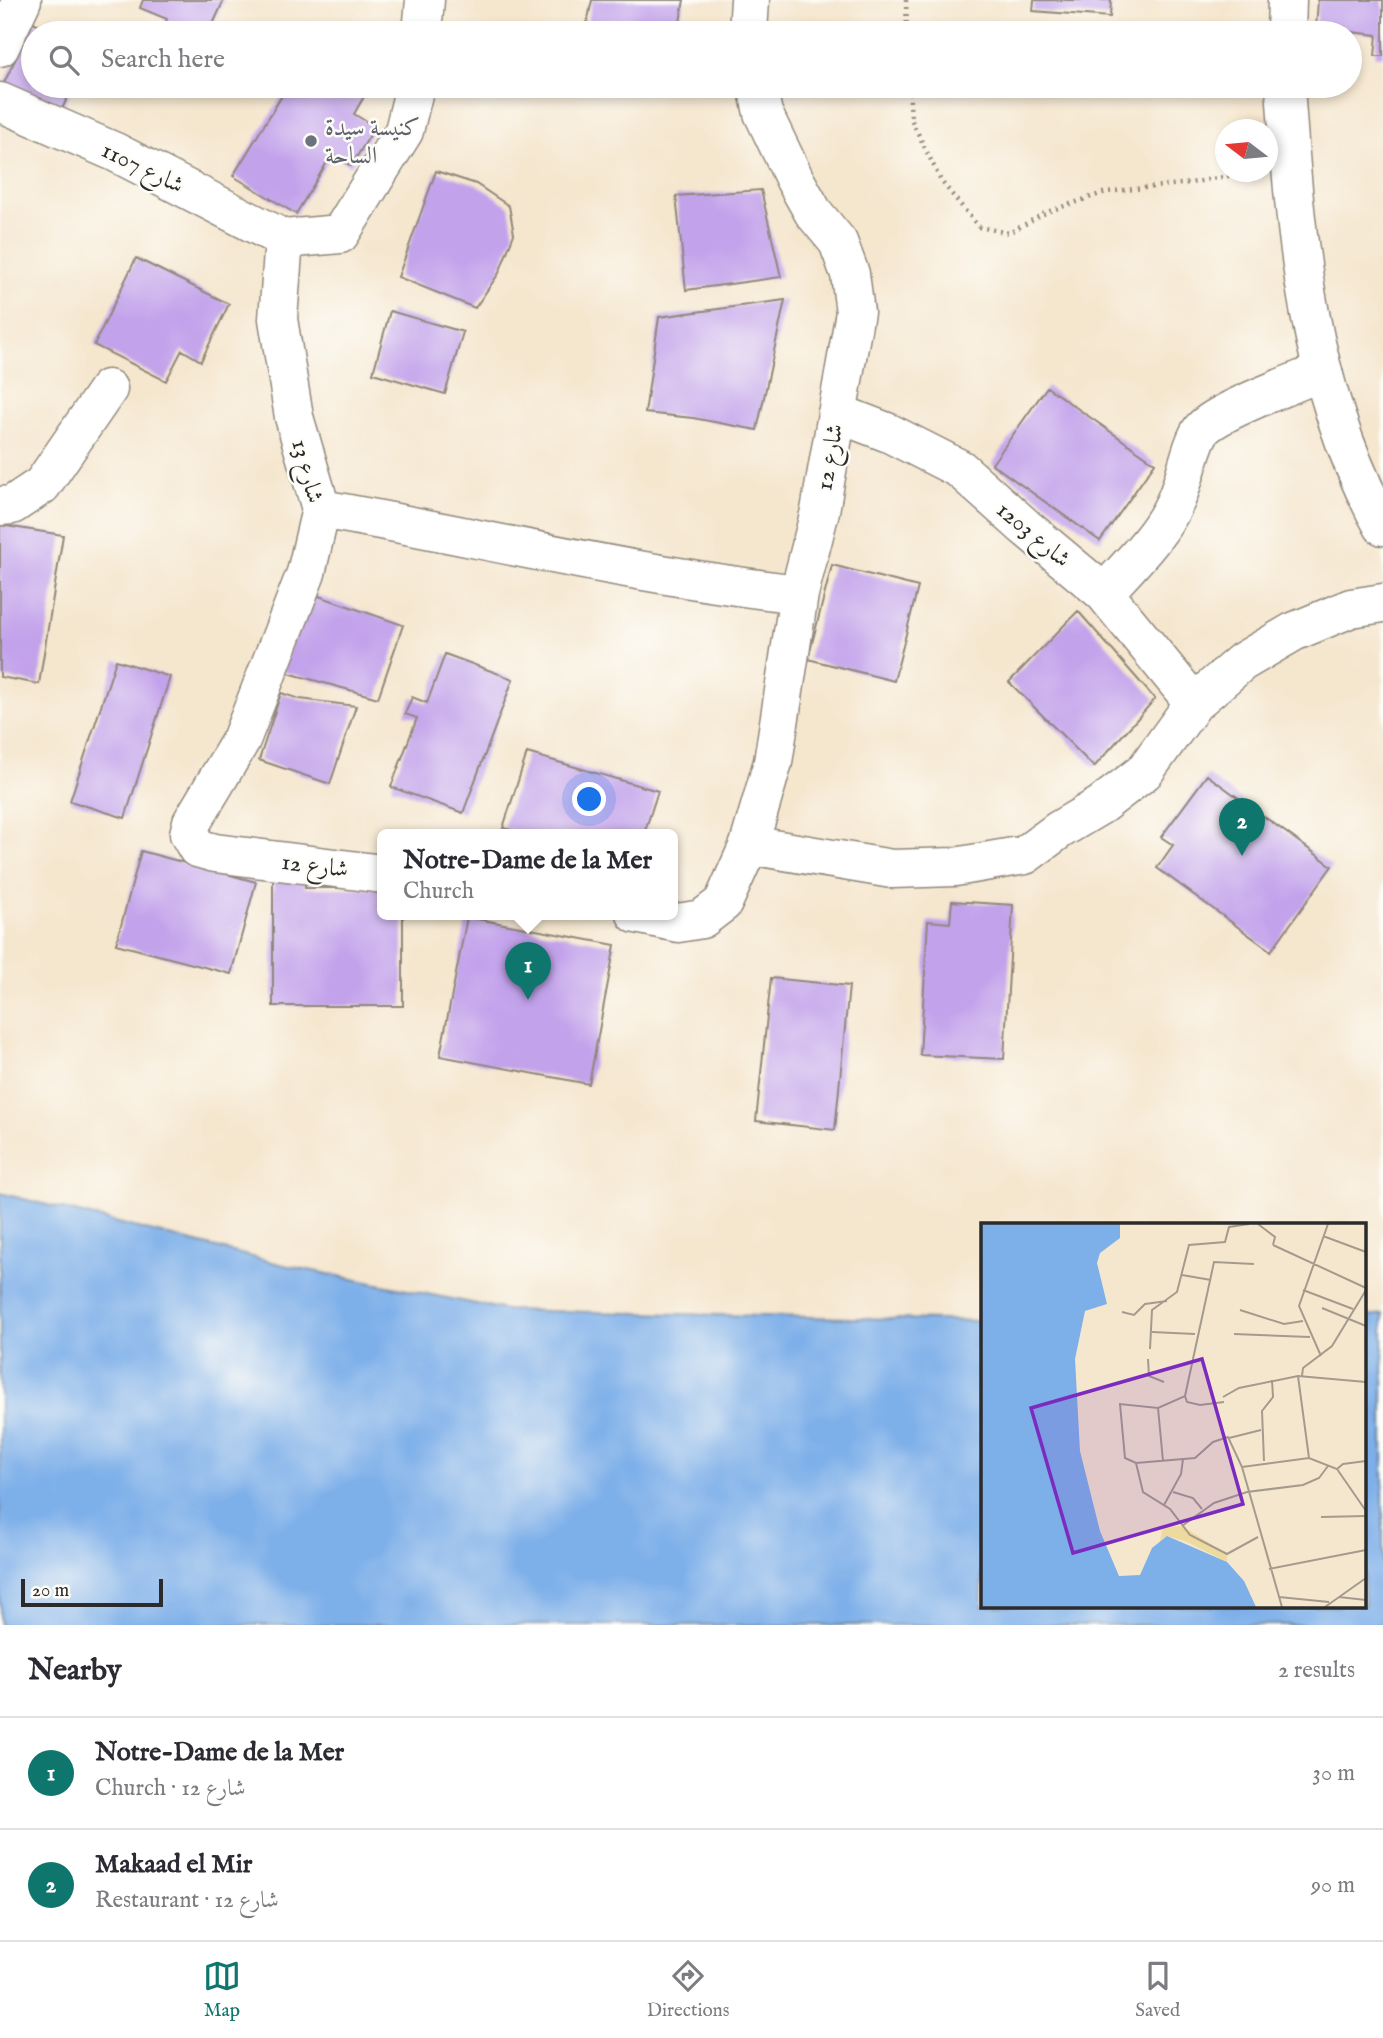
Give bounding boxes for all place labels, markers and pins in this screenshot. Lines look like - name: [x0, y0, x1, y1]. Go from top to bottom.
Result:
- place label: كنيسة سيدة الساحة: [325, 113, 420, 172]
- marker: كنيسة سيدة الساحة: [303, 133, 319, 149]
- pin: 2: [1219, 798, 1265, 856]
- pin: 1: [505, 942, 551, 1000]

